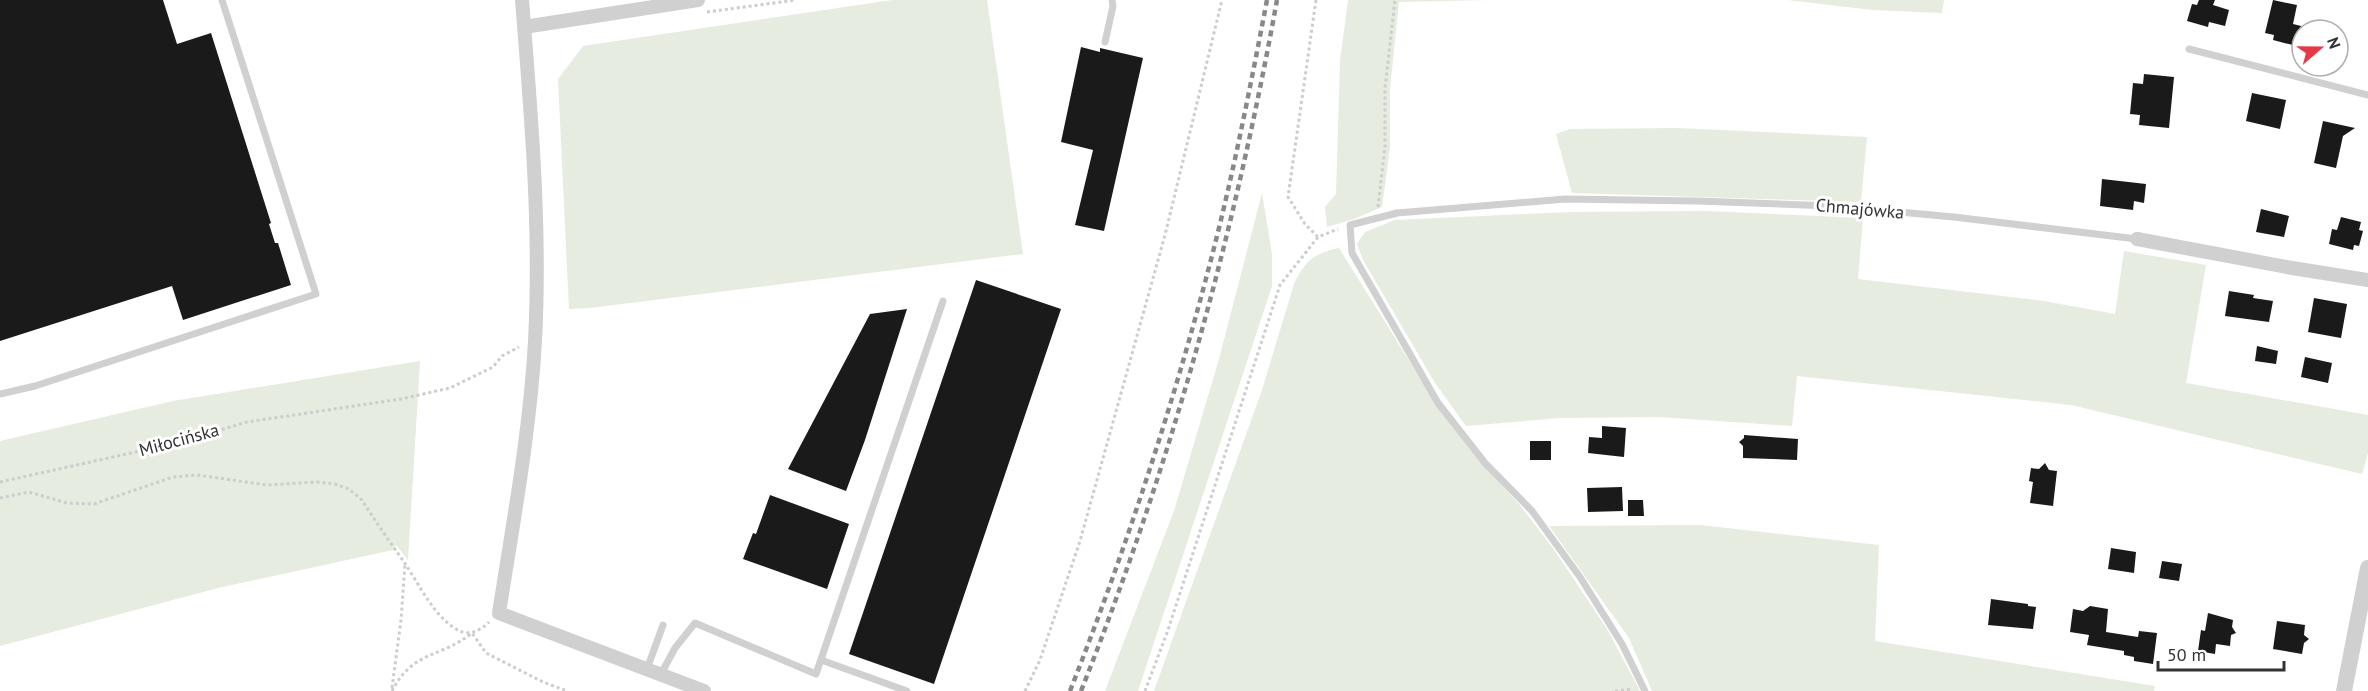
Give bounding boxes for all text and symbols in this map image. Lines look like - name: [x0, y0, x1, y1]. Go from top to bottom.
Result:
- north arrow: [2290, 18, 2350, 78]
- text: N: [2323, 35, 2345, 51]
- street label: Chmajówka: [1815, 193, 1905, 224]
- street label: Miłocińska: [136, 418, 221, 461]
- scale bar: [2158, 634, 2284, 672]
- text: 50 m: [2167, 643, 2206, 666]

